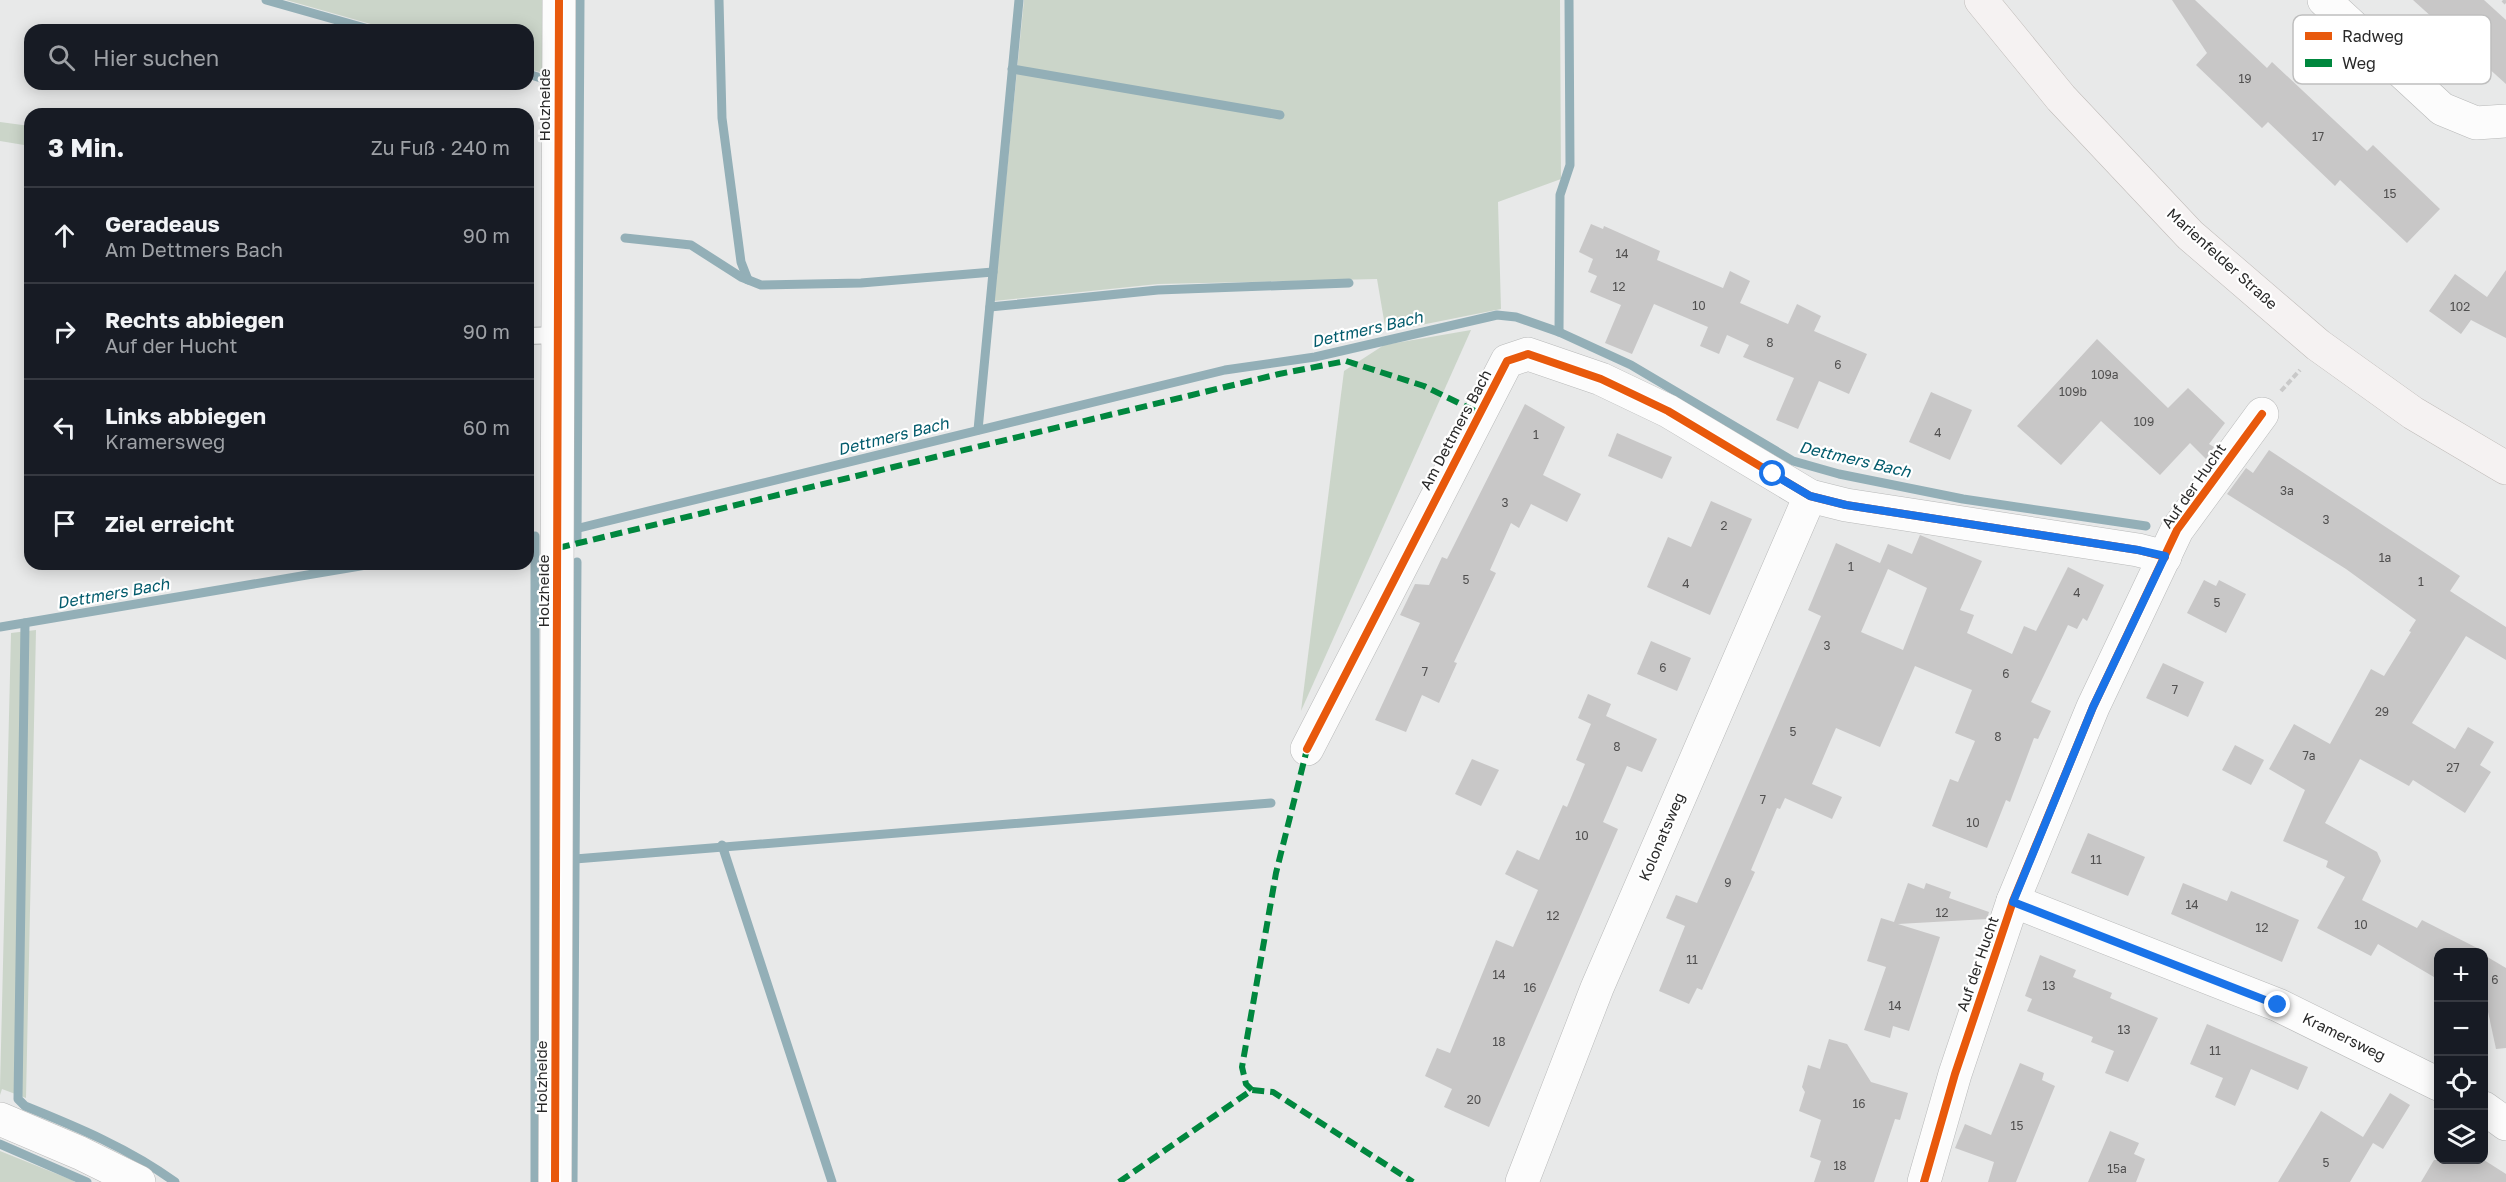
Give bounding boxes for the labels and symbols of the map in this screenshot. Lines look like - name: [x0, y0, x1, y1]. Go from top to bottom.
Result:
- legend: [2293, 15, 2491, 84]
- text: Radweg: [2342, 26, 2404, 46]
- text: Weg: [2342, 53, 2376, 73]
- street label: Holzheide: [535, 68, 553, 141]
- house number: 19: [2238, 71, 2252, 86]
- house number: 17: [2312, 129, 2324, 144]
- house number: 15: [2384, 186, 2396, 201]
- street label: Marienfelder Straße: [2164, 204, 2282, 313]
- house number: 14: [1615, 246, 1629, 261]
- house number: 12: [1613, 279, 1625, 294]
- house number: 10: [1692, 298, 1706, 313]
- house number: 102: [2450, 299, 2470, 314]
- water label: Dettmers Bach: [1309, 306, 1426, 352]
- house number: 8: [1766, 335, 1774, 350]
- house number: 6: [1834, 357, 1842, 372]
- street label: Am Dettmers Bach: [1416, 366, 1494, 493]
- house number: 109a: [2091, 367, 2119, 382]
- house number: 109b: [2059, 384, 2087, 399]
- water label: Dettmers Bach: [835, 412, 952, 459]
- house number: 109: [2134, 414, 2154, 429]
- house number: 4: [1934, 425, 1942, 440]
- house number: 1: [1533, 427, 1539, 442]
- water label: Dettmers Bach: [1797, 436, 1914, 482]
- street label: Auf der Hucht: [2157, 440, 2229, 531]
- route start: [1759, 460, 1785, 486]
- house number: 3a: [2280, 483, 2294, 498]
- house number: 3: [1501, 495, 1509, 510]
- house number: 3: [2322, 512, 2330, 527]
- house number: 2: [1721, 518, 1728, 533]
- house number: 1a: [2379, 550, 2391, 565]
- street label: Holzheide: [534, 554, 552, 627]
- house number: 1: [1848, 559, 1854, 574]
- house number: 5: [1463, 572, 1470, 587]
- water label: Dettmers Bach: [55, 573, 172, 613]
- house number: 1: [2418, 574, 2424, 589]
- house number: 4: [1682, 576, 1690, 591]
- house number: 4: [2073, 585, 2081, 600]
- house number: 5: [2214, 595, 2221, 610]
- house number: 3: [1823, 638, 1831, 653]
- house number: 6: [1659, 660, 1667, 675]
- house number: 7: [1422, 664, 1428, 679]
- house number: 6: [2002, 666, 2010, 681]
- house number: 7: [2172, 682, 2178, 697]
- house number: 29: [2375, 704, 2389, 719]
- house number: 5: [1790, 724, 1797, 739]
- house number: 8: [1994, 729, 2002, 744]
- house number: 8: [1613, 739, 1621, 754]
- house number: 7a: [2302, 748, 2316, 763]
- house number: 27: [2446, 760, 2460, 775]
- street label: Kolonatsweg: [1634, 790, 1688, 883]
- house number: 7: [1760, 792, 1766, 807]
- house number: 10: [1966, 815, 1980, 830]
- house number: 10: [1575, 828, 1589, 843]
- house number: 11: [2090, 852, 2102, 867]
- house number: 9: [1724, 875, 1732, 890]
- house number: 14: [2185, 897, 2199, 912]
- house number: 12: [1936, 905, 1948, 920]
- house number: 12: [1547, 908, 1559, 923]
- street label: Auf der Hucht: [1952, 914, 2002, 1014]
- house number: 10: [2354, 917, 2368, 932]
- house number: 12: [2256, 920, 2268, 935]
- house number: 11: [1686, 952, 1698, 967]
- house number: 14: [1492, 967, 1506, 982]
- house number: 6: [2491, 972, 2499, 987]
- house number: 13: [2043, 978, 2055, 993]
- house number: 16: [1523, 980, 1537, 995]
- route end: [2264, 991, 2290, 1017]
- house number: 14: [1888, 998, 1902, 1013]
- street label: Kramersweg: [2300, 1008, 2389, 1064]
- house number: 13: [2118, 1022, 2130, 1037]
- house number: 18: [1492, 1034, 1506, 1049]
- street label: Holzheide: [532, 1040, 550, 1113]
- house number: 11: [2209, 1043, 2221, 1058]
- house number: 20: [1467, 1092, 1481, 1107]
- house number: 16: [1852, 1096, 1866, 1111]
- house number: 15: [2011, 1118, 2023, 1133]
- house number: 5: [2323, 1155, 2330, 1170]
- house number: 18: [1833, 1158, 1847, 1173]
- house number: 15a: [2107, 1161, 2127, 1176]

